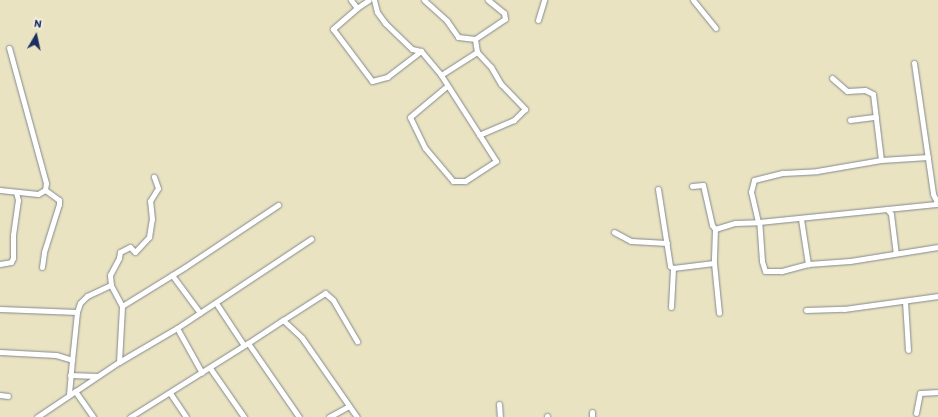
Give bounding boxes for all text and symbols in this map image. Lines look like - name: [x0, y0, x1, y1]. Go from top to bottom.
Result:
- north arrow: [16, 16, 56, 56]
- text: N: [33, 17, 43, 31]

